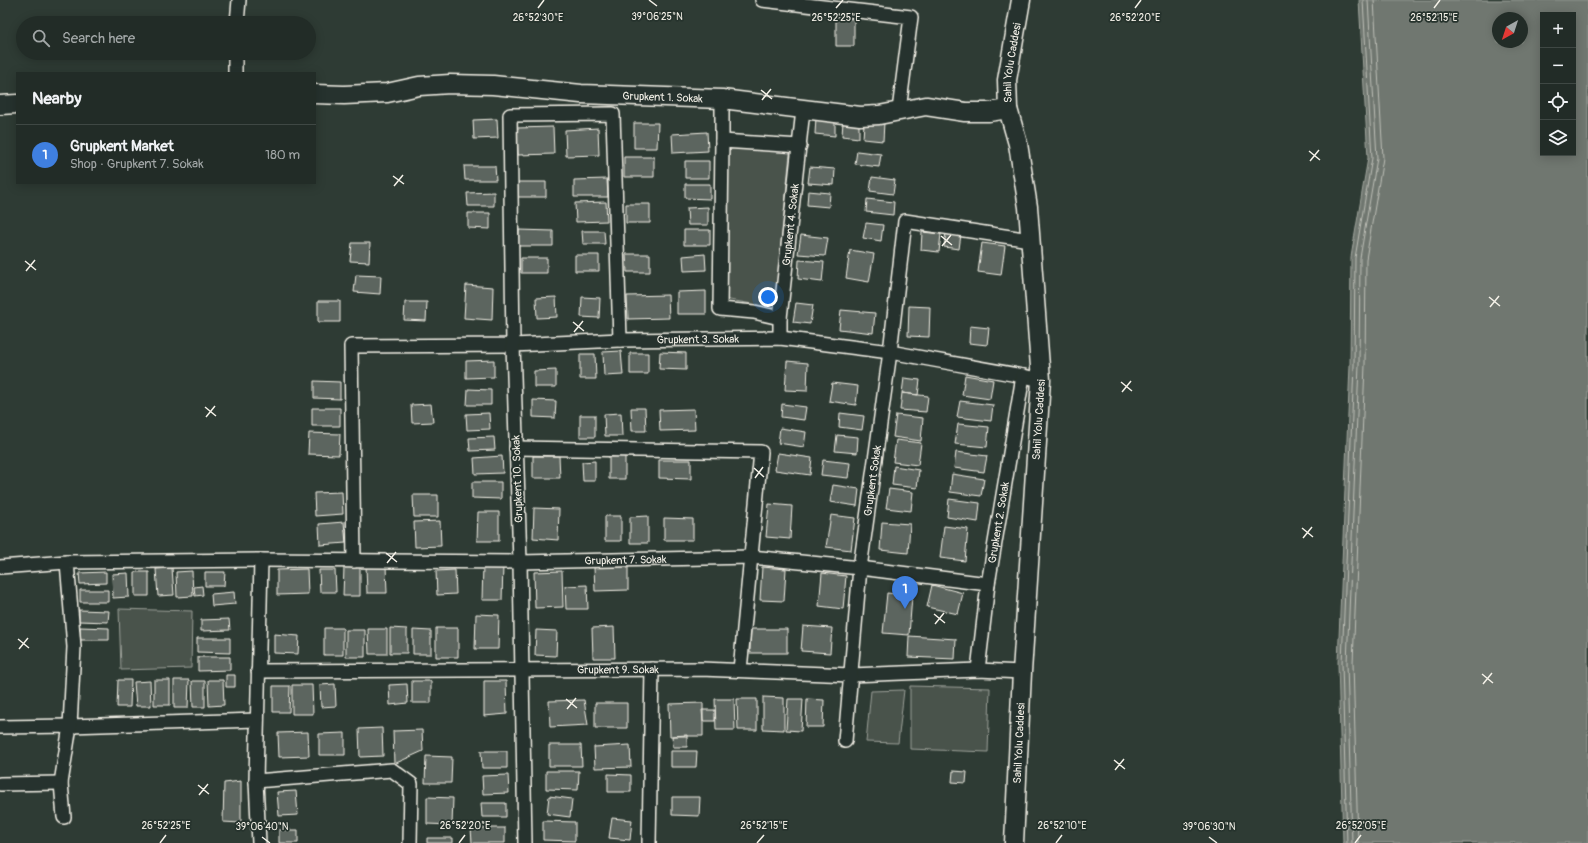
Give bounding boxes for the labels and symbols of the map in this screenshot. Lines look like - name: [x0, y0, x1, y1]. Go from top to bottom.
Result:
- text: 39°06'25"N: [631, 11, 683, 23]
- text: 26°52'30"E: [513, 12, 563, 24]
- text: 26°52'25"E: [811, 12, 861, 24]
- text: 26°52'20"E: [1110, 12, 1160, 24]
- text: 26°52'15"E: [1410, 12, 1458, 24]
- north arrow: [1492, 12, 1528, 48]
- street label: Sahil Yolu Caddesi: [1001, 22, 1024, 103]
- street label: Grupkent 1. Sokak: [622, 89, 703, 105]
- street label: Grupkent 4. Sokak: [780, 182, 802, 266]
- your location: [758, 287, 778, 307]
- street label: Grupkent 3. Sokak: [657, 333, 740, 347]
- street label: Sahil Yolu Caddesi: [1030, 379, 1048, 461]
- street label: Grupkent 10. Sokak: [509, 434, 526, 523]
- street label: Grupkent Sokak: [861, 444, 884, 517]
- street label: Grupkent 2. Sokak: [986, 480, 1012, 564]
- street label: Grupkent 7. Sokak: [584, 553, 667, 568]
- pin: 1: [892, 576, 918, 609]
- street label: Grupkent 9. Sokak: [577, 663, 659, 677]
- street label: Sahil Yolu Caddesi: [1011, 702, 1028, 784]
- text: 26°52'25"E: [141, 820, 191, 832]
- text: 26°52'20"E: [440, 820, 490, 832]
- text: 26°52'15"E: [740, 820, 788, 832]
- text: 26°52'10"E: [1038, 820, 1086, 832]
- text: 26°52'05"E: [1336, 820, 1386, 832]
- text: 39°06'40"N: [235, 821, 289, 833]
- text: 39°06'30"N: [1183, 821, 1236, 833]

